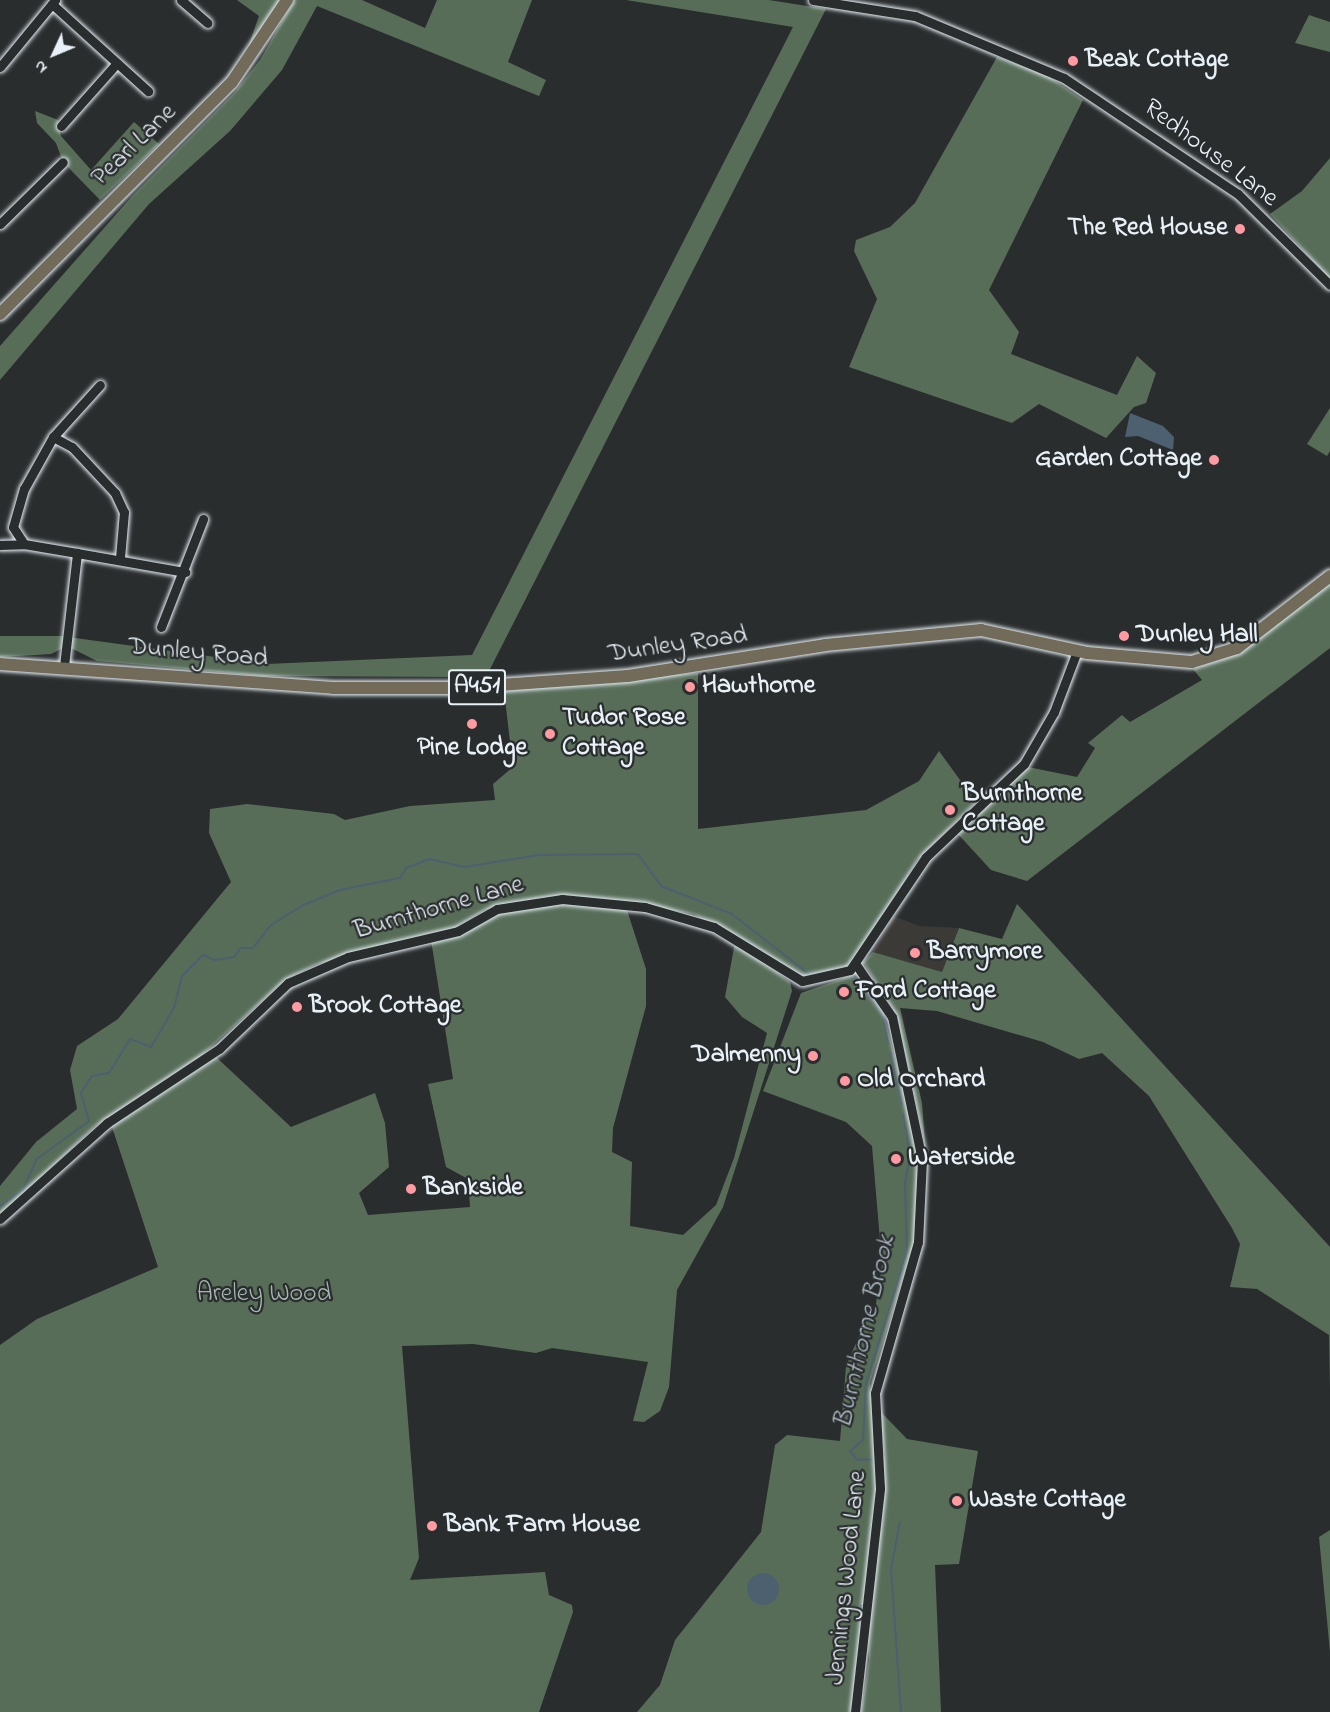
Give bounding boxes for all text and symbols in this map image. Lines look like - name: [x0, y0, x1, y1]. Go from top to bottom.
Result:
- north arrow: [24, 24, 84, 84]
- place label: Beak Cottage: [1085, 45, 1229, 77]
- text: N: [29, 54, 53, 79]
- marker: Beak Cottage: [1066, 54, 1080, 68]
- street label: Redhouse Lane: [1136, 93, 1284, 215]
- street label: Pearl Lane: [86, 98, 184, 194]
- place label: The Red House: [1067, 213, 1228, 245]
- marker: The Red House: [1233, 222, 1247, 236]
- place label: Garden Cottage: [1035, 444, 1202, 476]
- marker: Garden Cottage: [1207, 453, 1221, 467]
- place label: Dunley Hall: [1136, 620, 1258, 652]
- street label: Dunley Road: [606, 621, 750, 671]
- marker: Dunley Hall: [1117, 629, 1131, 643]
- street label: Dunley Road: [127, 632, 269, 676]
- road number: A451: [447, 666, 507, 708]
- place label: Hawthorne: [702, 671, 815, 703]
- marker: Hawthorne: [683, 680, 697, 694]
- place label: Tudor Rose Cottage: [562, 703, 686, 764]
- marker: Pine Lodge: [465, 717, 479, 731]
- marker: Tudor Rose Cottage: [543, 727, 557, 741]
- place label: Pine Lodge: [417, 733, 527, 765]
- place label: Burnthorne Cottage: [962, 779, 1082, 840]
- marker: Burnthorne Cottage: [943, 803, 957, 817]
- street label: Burnthorne Lane: [351, 870, 527, 948]
- place label: Barrymore: [927, 937, 1043, 969]
- marker: Barrymore: [908, 946, 922, 960]
- place label: Ford Cottage: [856, 976, 996, 1008]
- marker: Ford Cottage: [837, 985, 851, 999]
- place label: Brook Cottage: [309, 991, 461, 1023]
- marker: Brook Cottage: [290, 1000, 304, 1014]
- place label: Dalmenny: [692, 1040, 801, 1072]
- marker: Dalmenny: [806, 1049, 820, 1063]
- place label: Old Orchard: [857, 1065, 985, 1097]
- marker: Old Orchard: [838, 1074, 852, 1088]
- place label: Waterside: [908, 1143, 1015, 1175]
- marker: Waterside: [889, 1152, 903, 1166]
- place label: Bankside: [423, 1173, 523, 1205]
- marker: Bankside: [404, 1182, 418, 1196]
- water label: Burnthorne Brook: [827, 1232, 903, 1432]
- park label: Areley Wood: [197, 1279, 331, 1311]
- street label: Jennings Wood Lane: [821, 1469, 875, 1687]
- place label: Waste Cottage: [969, 1485, 1126, 1517]
- marker: Waste Cottage: [950, 1494, 964, 1508]
- place label: Bank Farm House: [444, 1510, 640, 1542]
- marker: Bank Farm House: [425, 1519, 439, 1533]

